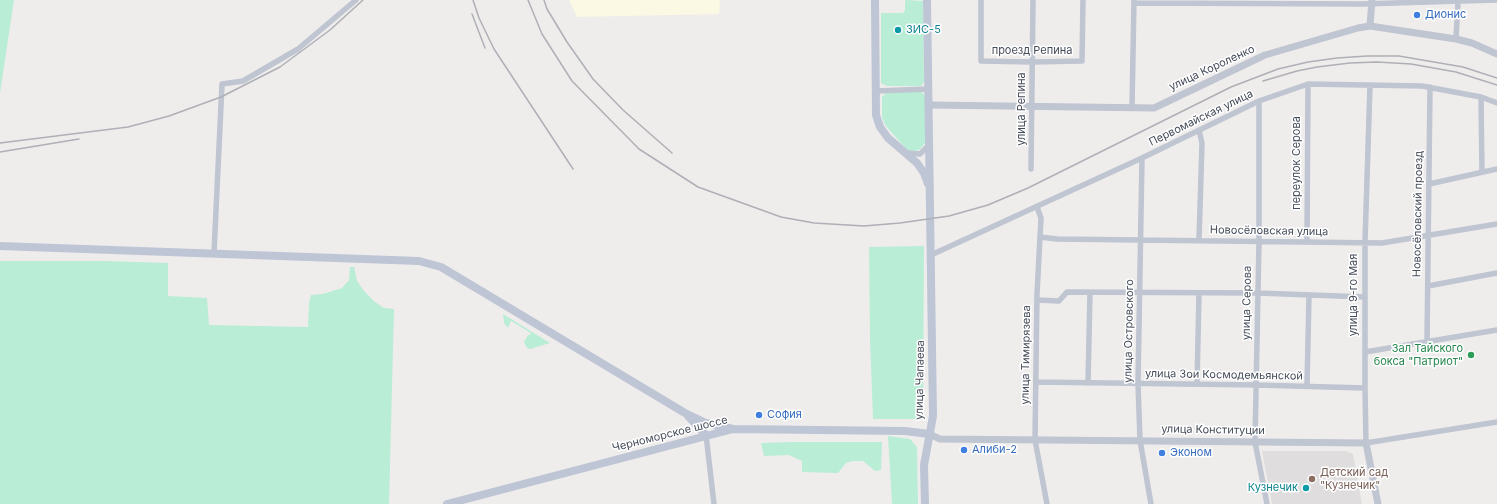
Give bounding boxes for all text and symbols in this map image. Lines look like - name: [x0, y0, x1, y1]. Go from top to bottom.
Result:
- place label: Дионис: [1425, 8, 1466, 22]
- marker: Дионис: [1412, 10, 1422, 20]
- place label: ЗИС-5: [906, 23, 941, 37]
- marker: ЗИС-5: [893, 25, 903, 35]
- street label: улица Короленко: [1167, 42, 1257, 94]
- street label: проезд Репина: [992, 44, 1072, 58]
- street label: улица Репина: [1015, 72, 1029, 146]
- street label: Первомайская улица: [1147, 87, 1255, 149]
- street label: переулок Серова: [1290, 116, 1304, 210]
- street label: Новосёловский проезд: [1410, 151, 1426, 277]
- street label: Новосёловская улица: [1210, 223, 1328, 239]
- street label: улица 9-го Мая: [1347, 254, 1361, 336]
- street label: улица Серова: [1240, 266, 1254, 340]
- street label: улица Островского: [1121, 279, 1137, 383]
- street label: улица Тимирязева: [1019, 305, 1033, 405]
- street label: улица Чапаева: [913, 340, 927, 420]
- place label: Зал Тайского бокса "Патриот": [1374, 342, 1463, 368]
- marker: Зал Тайского бокса "Патриот": [1466, 350, 1476, 360]
- street label: улица Зои Космодемьянской: [1145, 367, 1303, 383]
- place label: София: [767, 408, 802, 422]
- marker: София: [754, 410, 764, 420]
- street label: Черноморское шоссе: [611, 413, 729, 455]
- street label: улица Конституции: [1161, 422, 1265, 438]
- place label: Алиби-2: [972, 443, 1017, 457]
- marker: Алиби-2: [959, 445, 969, 455]
- place label: Эконом: [1170, 446, 1212, 460]
- marker: Эконом: [1157, 448, 1167, 458]
- place label: Детский сад "Кузнечик": [1320, 466, 1388, 492]
- marker: Детский сад "Кузнечик": [1307, 474, 1317, 484]
- place label: Кузнечик: [1248, 481, 1298, 495]
- marker: Кузнечик: [1301, 483, 1311, 493]

